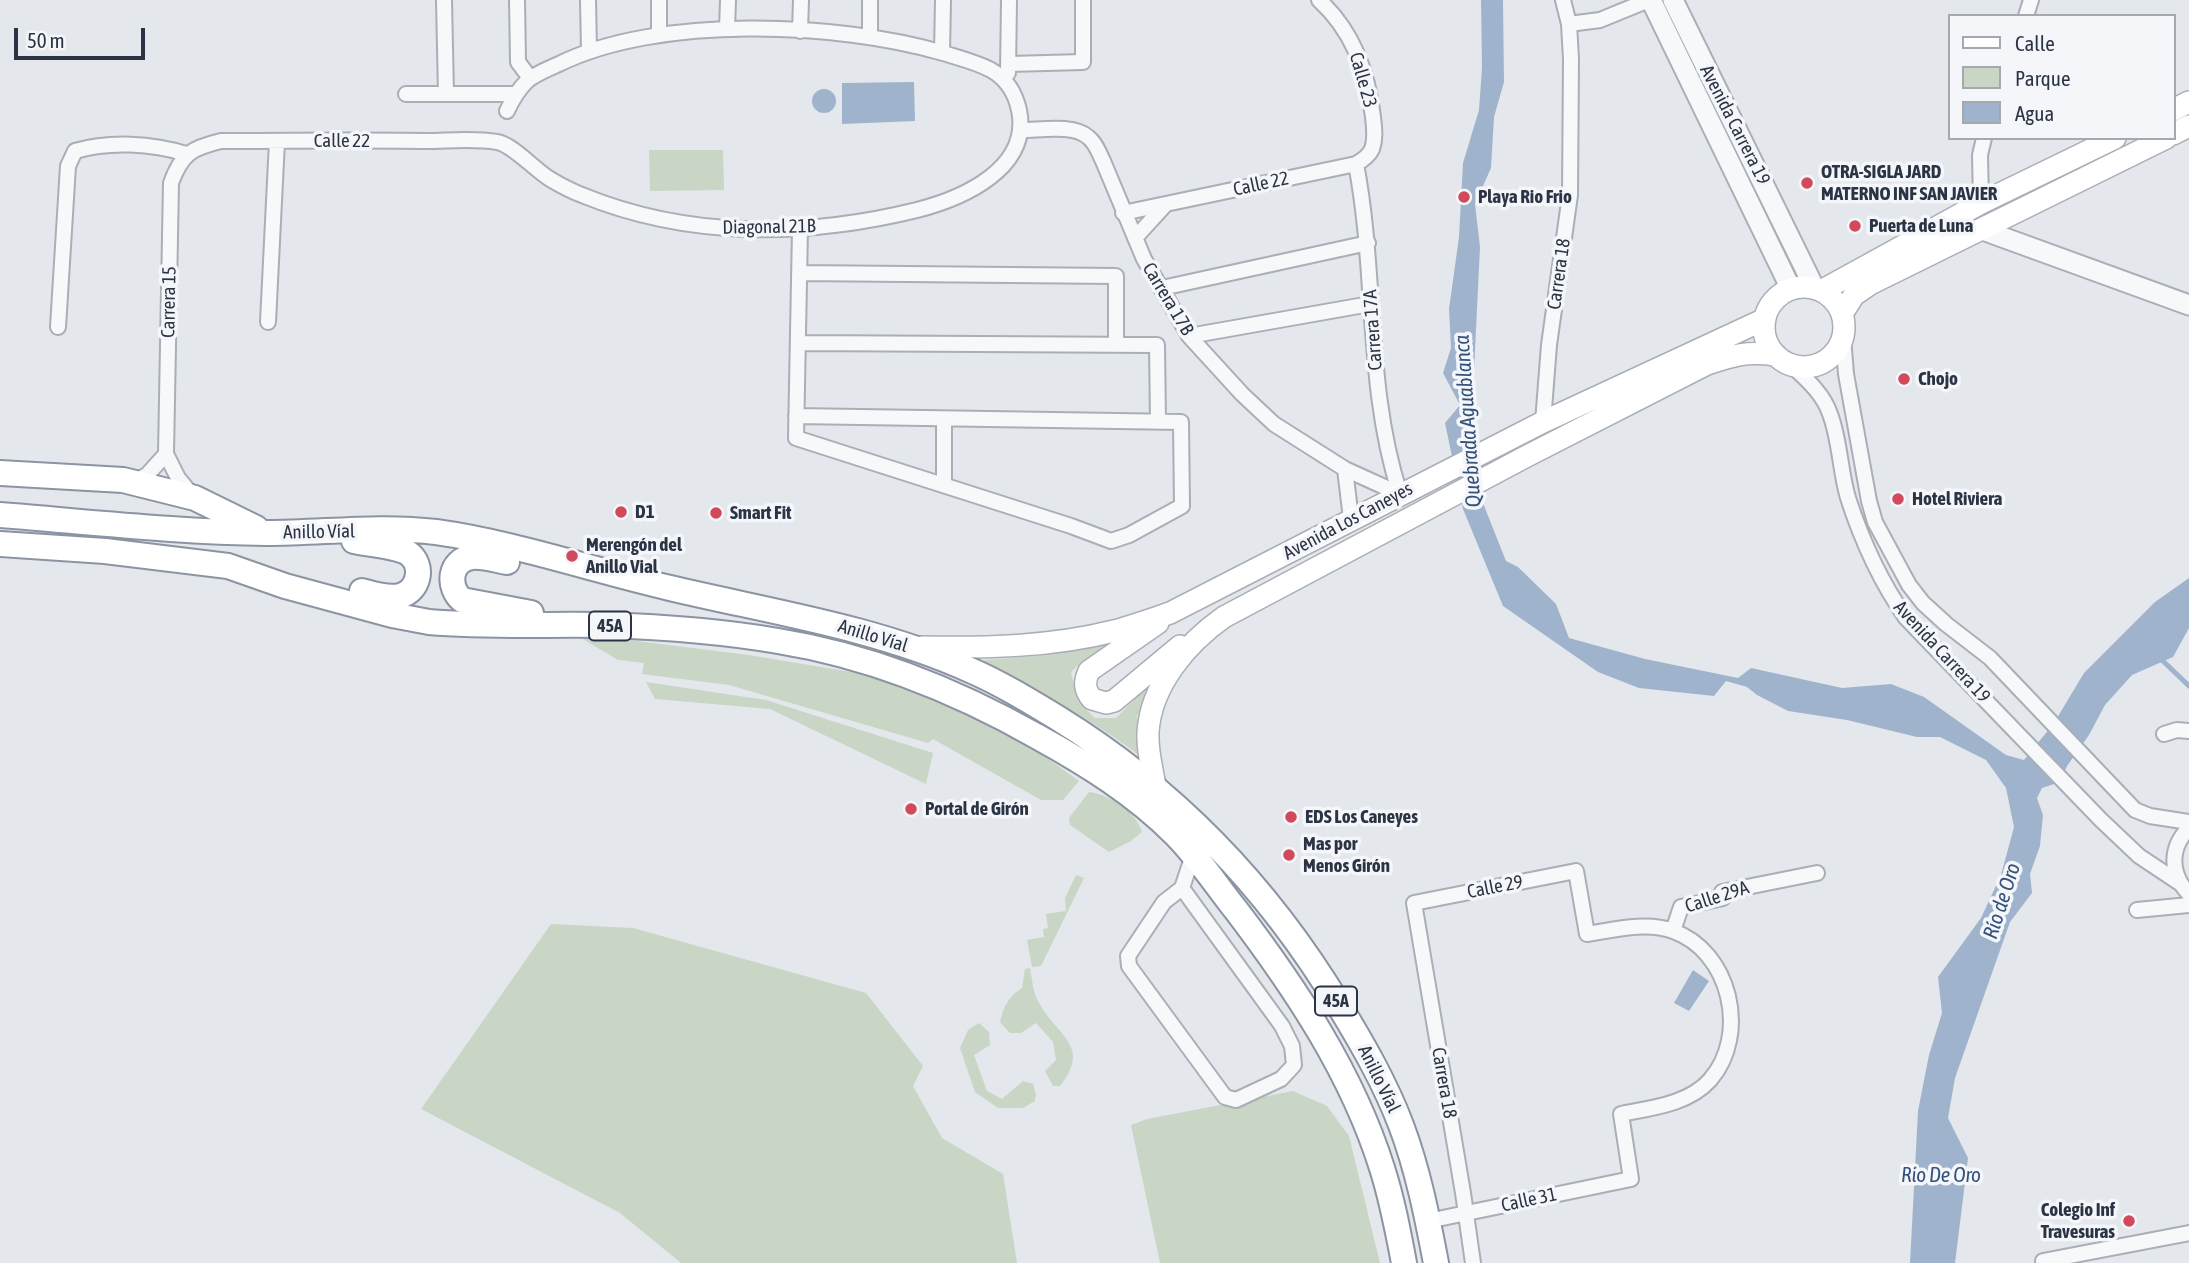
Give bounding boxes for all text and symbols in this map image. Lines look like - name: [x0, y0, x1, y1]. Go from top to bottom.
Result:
- scale bar: [18, 14, 149, 58]
- legend: [1948, 14, 2175, 140]
- text: 50 m: [27, 28, 65, 52]
- text: Calle: [2015, 31, 2055, 55]
- street label: Calle 23: [1344, 50, 1382, 110]
- street label: Avenida Carrera 19: [1695, 61, 1775, 189]
- text: Parque: [2015, 66, 2070, 90]
- text: Agua: [2015, 101, 2054, 125]
- street label: Calle 22: [314, 130, 370, 152]
- place label: OTRA-SIGLA JARD MATERNO INF SAN JAVIER: [1821, 161, 1997, 205]
- street label: Calle 22: [1231, 167, 1291, 201]
- marker: OTRA-SIGLA JARD MATERNO INF SAN JAVIER: [1799, 175, 1815, 191]
- place label: Playa Rio Frio: [1478, 186, 1572, 208]
- marker: Playa Rio Frio: [1456, 189, 1472, 205]
- street label: Diagonal 21B: [722, 215, 816, 239]
- place label: Puerta de Luna: [1869, 215, 1973, 237]
- marker: Puerta de Luna: [1847, 218, 1863, 234]
- street label: Carrera 18: [1543, 237, 1575, 311]
- street label: Carrera 17B: [1137, 259, 1199, 339]
- street label: Carrera 15: [157, 266, 181, 338]
- street label: Carrera 17A: [1359, 289, 1387, 371]
- water label: Quebrada Aguablanca: [1449, 334, 1487, 508]
- place label: Chojo: [1918, 368, 1958, 390]
- marker: Chojo: [1896, 371, 1912, 387]
- street label: Avenida Los Caneyes: [1279, 477, 1417, 565]
- place label: Hotel Riviera: [1912, 488, 2002, 510]
- marker: Hotel Riviera: [1890, 491, 1906, 507]
- place label: D1: [635, 501, 655, 523]
- place label: Smart Fit: [730, 502, 791, 524]
- marker: D1: [613, 504, 629, 520]
- marker: Smart Fit: [708, 505, 724, 521]
- street label: Anillo Víal: [283, 520, 355, 544]
- place label: Merengón del Anillo Vial: [586, 534, 682, 578]
- marker: Merengón del Anillo Vial: [564, 548, 580, 564]
- street label: Avenida Carrera 19: [1889, 596, 1995, 708]
- road number: 45A: [589, 612, 631, 640]
- street label: Anillo Víal: [835, 615, 911, 657]
- place label: Portal de Girón: [925, 798, 1029, 820]
- marker: Portal de Girón: [903, 801, 919, 817]
- place label: EDS Los Caneyes: [1305, 806, 1418, 828]
- marker: EDS Los Caneyes: [1283, 809, 1299, 825]
- place label: Mas por Menos Girón: [1303, 833, 1390, 877]
- marker: Mas por Menos Girón: [1281, 847, 1297, 863]
- water label: Río de Oro: [1978, 860, 2026, 942]
- street label: Calle 29: [1465, 870, 1525, 904]
- street label: Calle 29A: [1682, 876, 1752, 918]
- road number: 45A: [1315, 986, 1357, 1016]
- street label: Anillo Víal: [1353, 1042, 1405, 1116]
- street label: Carrera 18: [1427, 1046, 1461, 1120]
- water label: Rio De Oro: [1901, 1162, 1981, 1188]
- street label: Calle 31: [1499, 1183, 1559, 1217]
- place label: Colegio Inf Travesuras: [2041, 1199, 2115, 1243]
- marker: Colegio Inf Travesuras: [2121, 1213, 2137, 1229]

